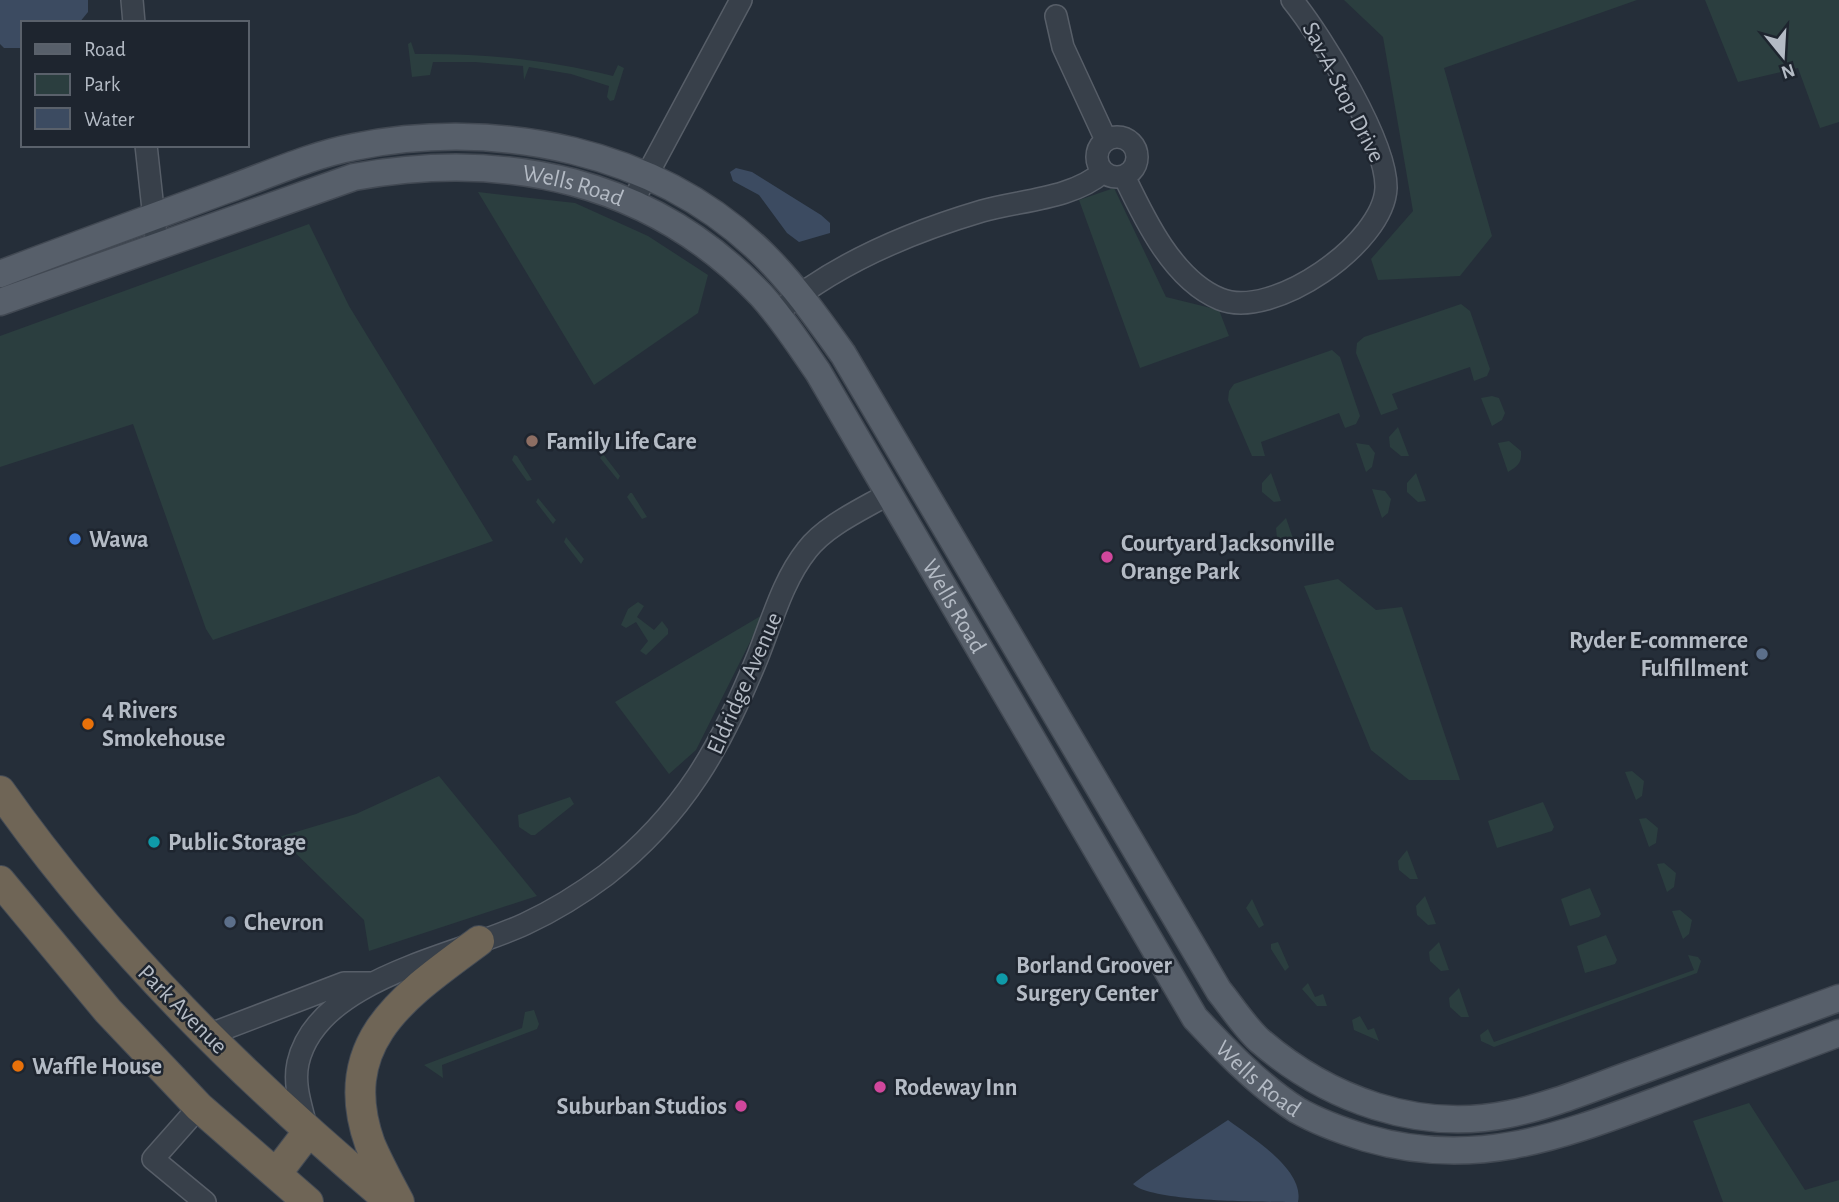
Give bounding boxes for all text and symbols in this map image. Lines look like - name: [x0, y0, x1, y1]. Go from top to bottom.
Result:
- street label: Sav-A-Stop Drive: [1298, 18, 1389, 166]
- legend: [21, 21, 248, 147]
- north arrow: [1748, 21, 1818, 91]
- text: Road: [84, 39, 126, 60]
- text: N: [1779, 60, 1797, 82]
- text: Park: [84, 74, 121, 95]
- text: Water: [84, 109, 134, 130]
- street label: Wells Road: [521, 161, 627, 211]
- place label: Family Life Care: [546, 430, 697, 454]
- marker: Family Life Care: [524, 433, 540, 449]
- place label: Wawa: [89, 528, 149, 552]
- marker: Wawa: [67, 531, 83, 547]
- place label: Courtyard Jacksonville Orange Park: [1121, 532, 1335, 584]
- marker: Courtyard Jacksonville Orange Park: [1099, 549, 1115, 565]
- street label: Wells Road: [917, 556, 990, 657]
- street label: Eldridge Avenue: [703, 609, 787, 758]
- place label: Ryder E-commerce Fulfillment: [1569, 629, 1748, 681]
- marker: Ryder E-commerce Fulfillment: [1754, 646, 1770, 662]
- place label: 4 Rivers Smokehouse: [102, 699, 225, 751]
- marker: 4 Rivers Smokehouse: [80, 716, 96, 732]
- place label: Public Storage: [168, 831, 306, 855]
- marker: Public Storage: [146, 834, 162, 850]
- place label: Chevron: [244, 911, 324, 935]
- marker: Chevron: [222, 914, 238, 930]
- place label: Borland Groover Surgery Center: [1016, 954, 1173, 1006]
- street label: Park Avenue: [133, 960, 232, 1059]
- marker: Borland Groover Surgery Center: [994, 971, 1010, 987]
- street label: Wells Road: [1210, 1036, 1305, 1122]
- place label: Waffle House: [32, 1055, 162, 1079]
- marker: Waffle House: [10, 1058, 26, 1074]
- place label: Rodeway Inn: [894, 1076, 1018, 1100]
- marker: Rodeway Inn: [872, 1079, 888, 1095]
- place label: Suburban Studios: [557, 1095, 727, 1119]
- marker: Suburban Studios: [733, 1098, 749, 1114]

